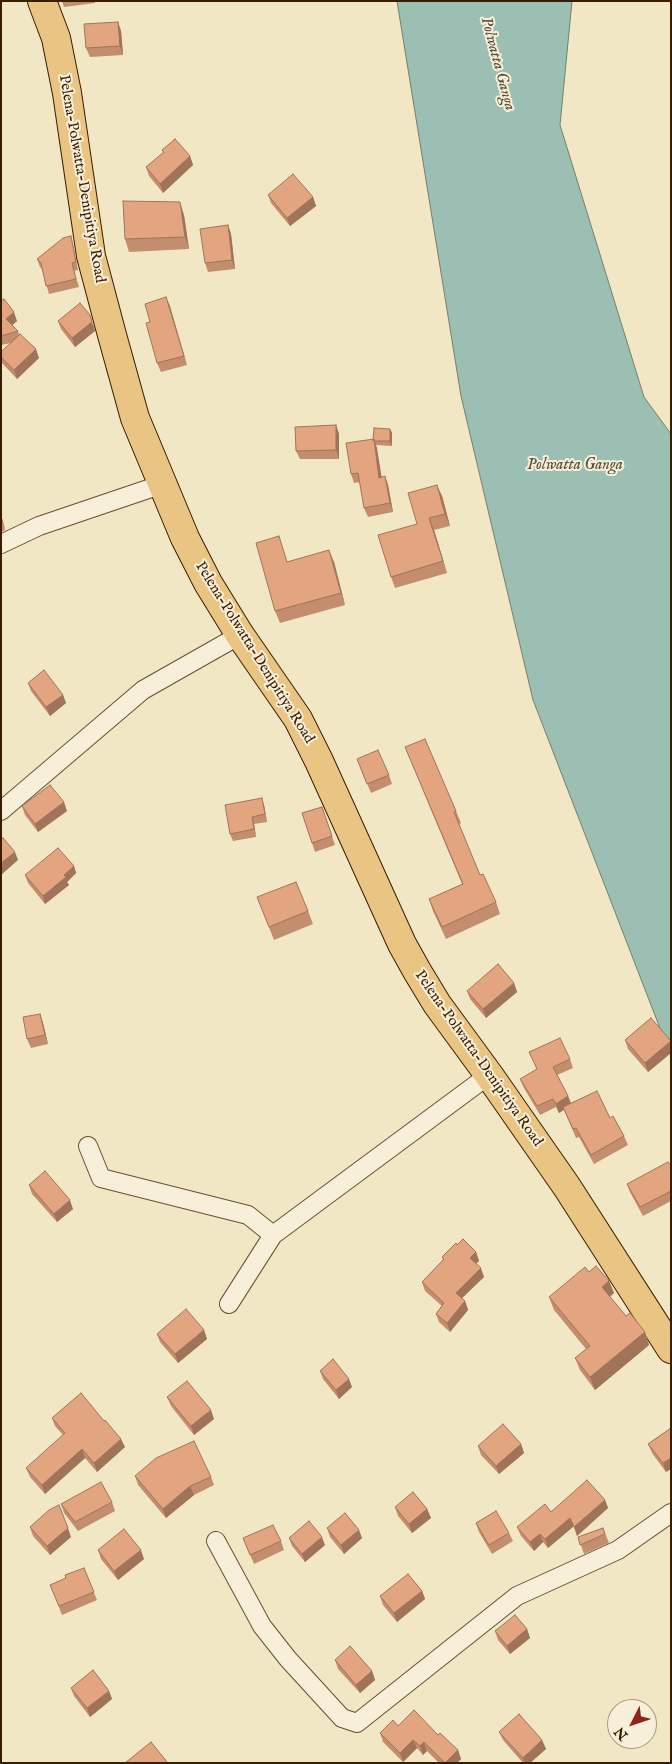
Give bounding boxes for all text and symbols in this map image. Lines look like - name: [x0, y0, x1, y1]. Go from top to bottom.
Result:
- water label: Polwatta Ganga: [475, 15, 519, 113]
- street label: Pelena-Polwatta-Denipitiya Road: [54, 74, 108, 284]
- water label: Polwatta Ganga: [527, 456, 623, 476]
- street label: Pelena-Polwatta-Denipitiya Road: [190, 559, 318, 747]
- street label: Pelena-Polwatta-Denipitiya Road: [410, 967, 546, 1151]
- north arrow: [607, 1699, 657, 1749]
- text: N: [611, 1723, 632, 1744]

